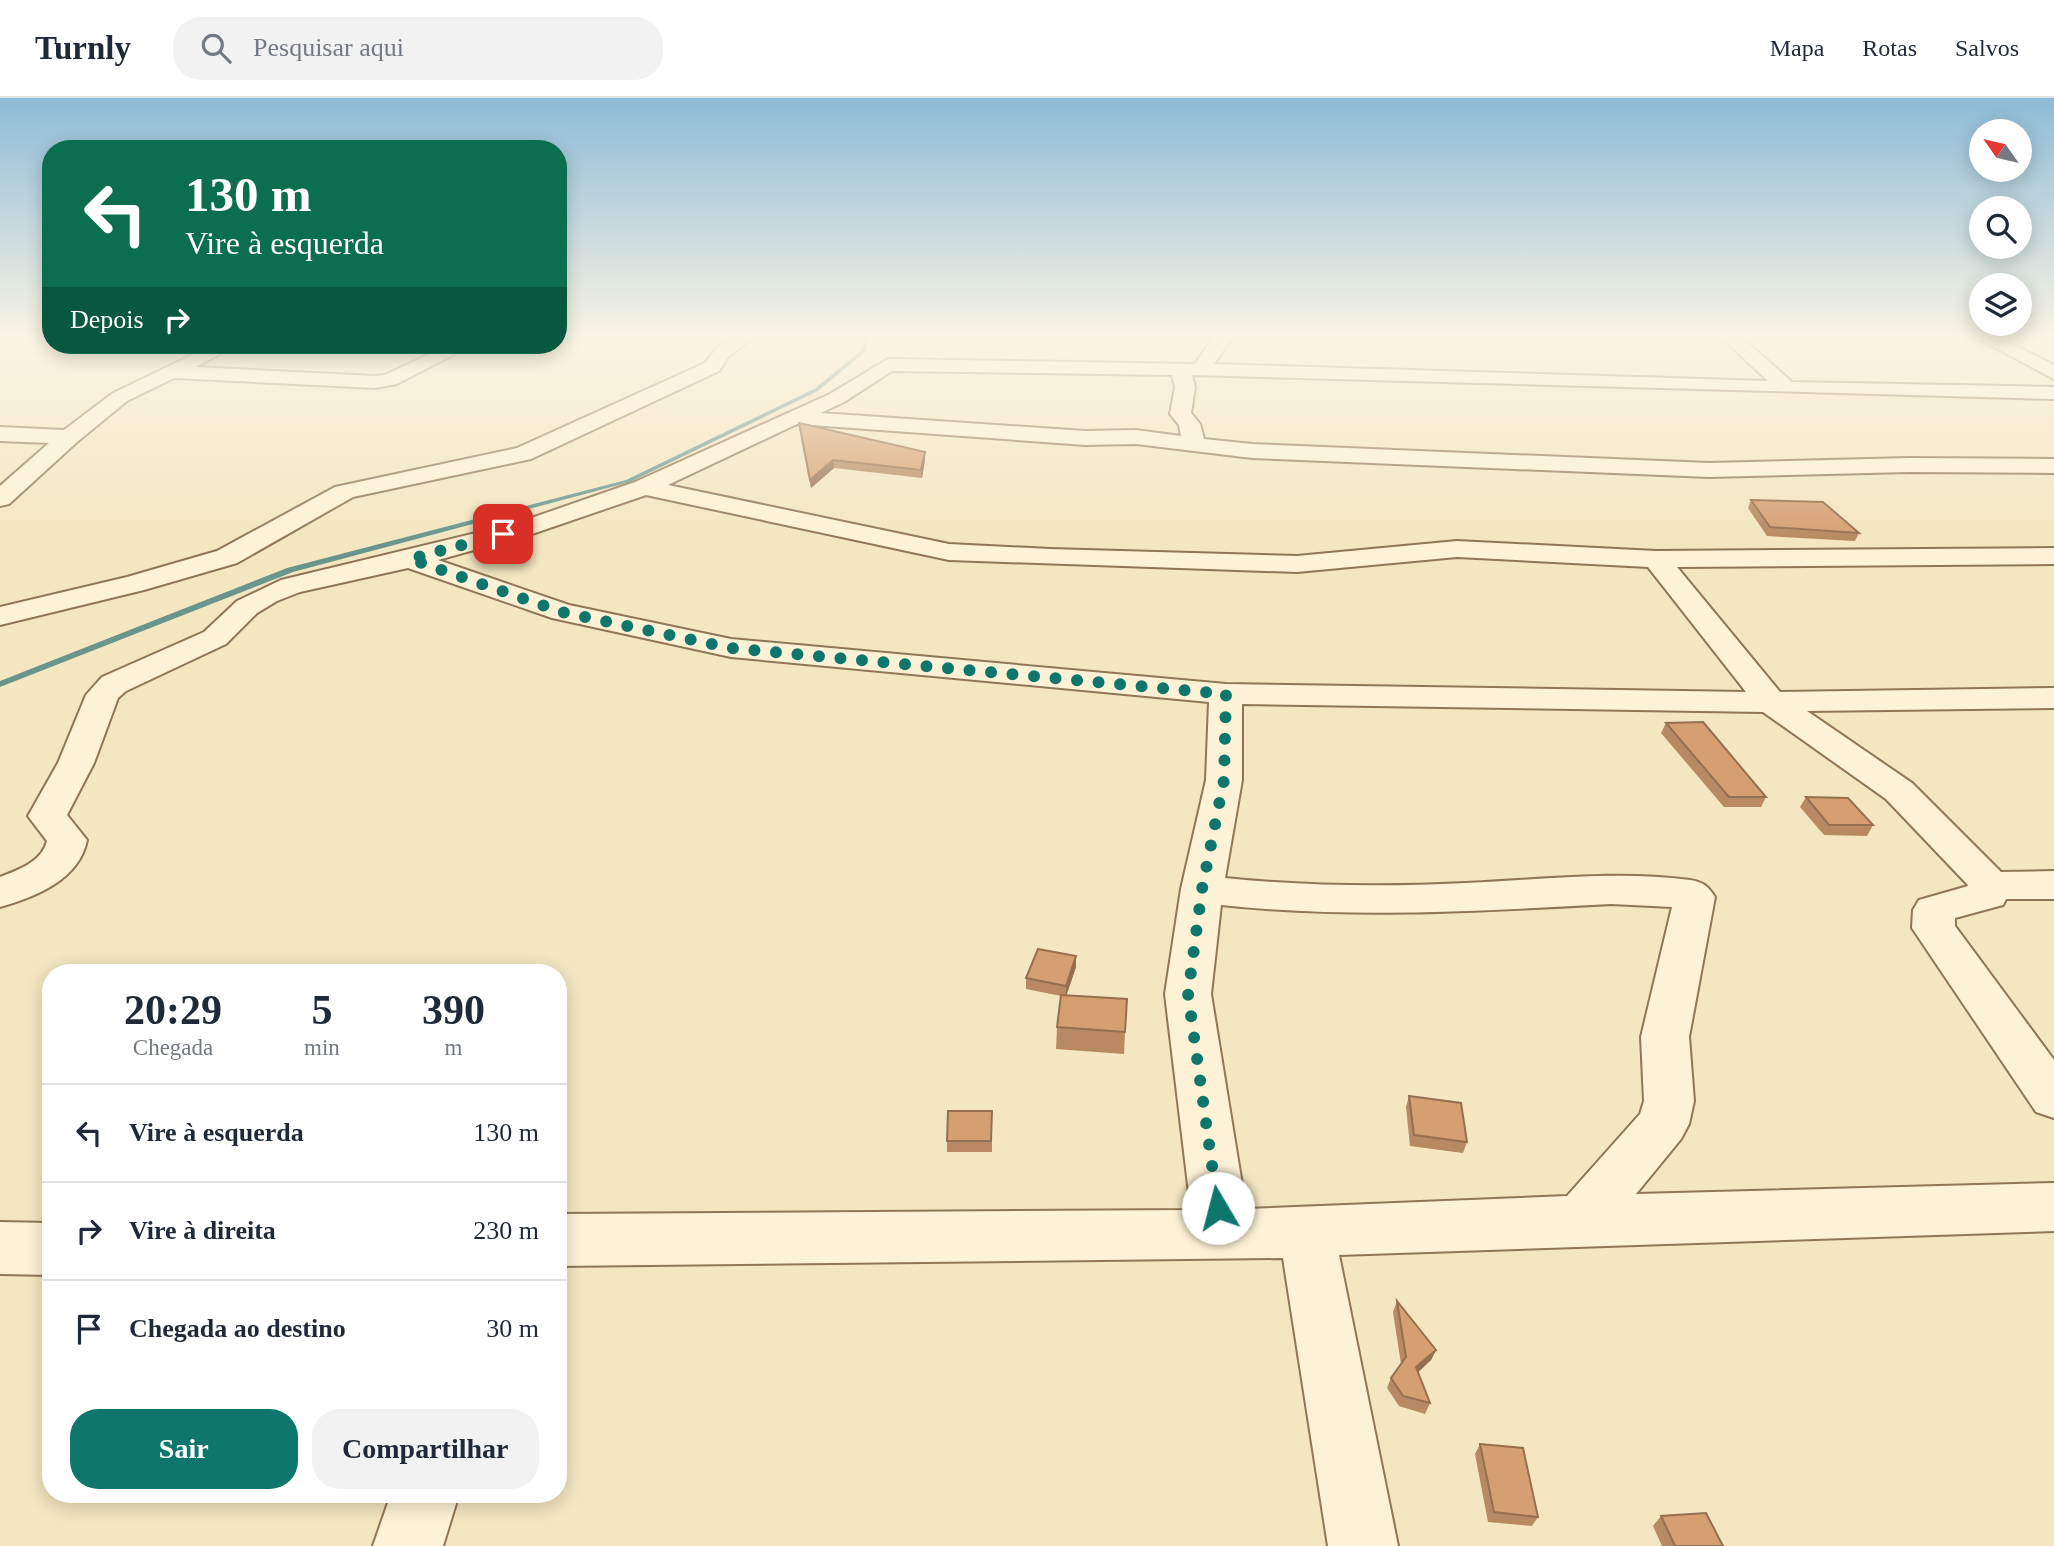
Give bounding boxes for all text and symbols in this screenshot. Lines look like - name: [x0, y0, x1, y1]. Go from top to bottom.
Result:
- search box: [173, 17, 663, 80]
- icon: search: [197, 29, 235, 67]
- text: Turnly: [35, 30, 131, 66]
- text: Pesquisar aqui: [253, 33, 404, 62]
- text: Mapa: [1770, 35, 1824, 61]
- text: Rotas: [1862, 35, 1917, 61]
- text: Salvos: [1955, 35, 2019, 61]
- north arrow: [1969, 119, 2032, 182]
- map controls: [1969, 119, 2032, 336]
- text: 130 m: [185, 167, 312, 222]
- icon: left: [70, 168, 161, 259]
- button: search: [1969, 196, 2032, 259]
- text: Vire à esquerda: [185, 225, 384, 261]
- button: layers: [1969, 273, 2032, 336]
- icon: right: [158, 301, 196, 339]
- text: Depois: [70, 305, 144, 334]
- pin: [473, 504, 533, 564]
- icon: arrive: [484, 515, 522, 553]
- text: 20:29: [124, 987, 222, 1033]
- text: 5: [311, 987, 332, 1033]
- text: 390: [422, 987, 485, 1033]
- text: Chegada: [133, 1035, 213, 1060]
- text: min: [304, 1035, 340, 1060]
- text: m: [444, 1035, 462, 1060]
- icon: left: [70, 1114, 108, 1152]
- text: Vire à esquerda: [129, 1118, 304, 1147]
- text: 130 m: [473, 1118, 539, 1147]
- position arrow: [1181, 1171, 1255, 1245]
- icon: right: [70, 1212, 108, 1250]
- text: Vire à direita: [129, 1216, 276, 1245]
- text: 230 m: [473, 1216, 539, 1245]
- icon: arrive: [70, 1310, 108, 1348]
- text: Chegada ao destino: [129, 1314, 346, 1343]
- text: 30 m: [486, 1314, 539, 1343]
- button: Sair: [70, 1409, 298, 1489]
- button: Compartilhar: [312, 1409, 539, 1489]

